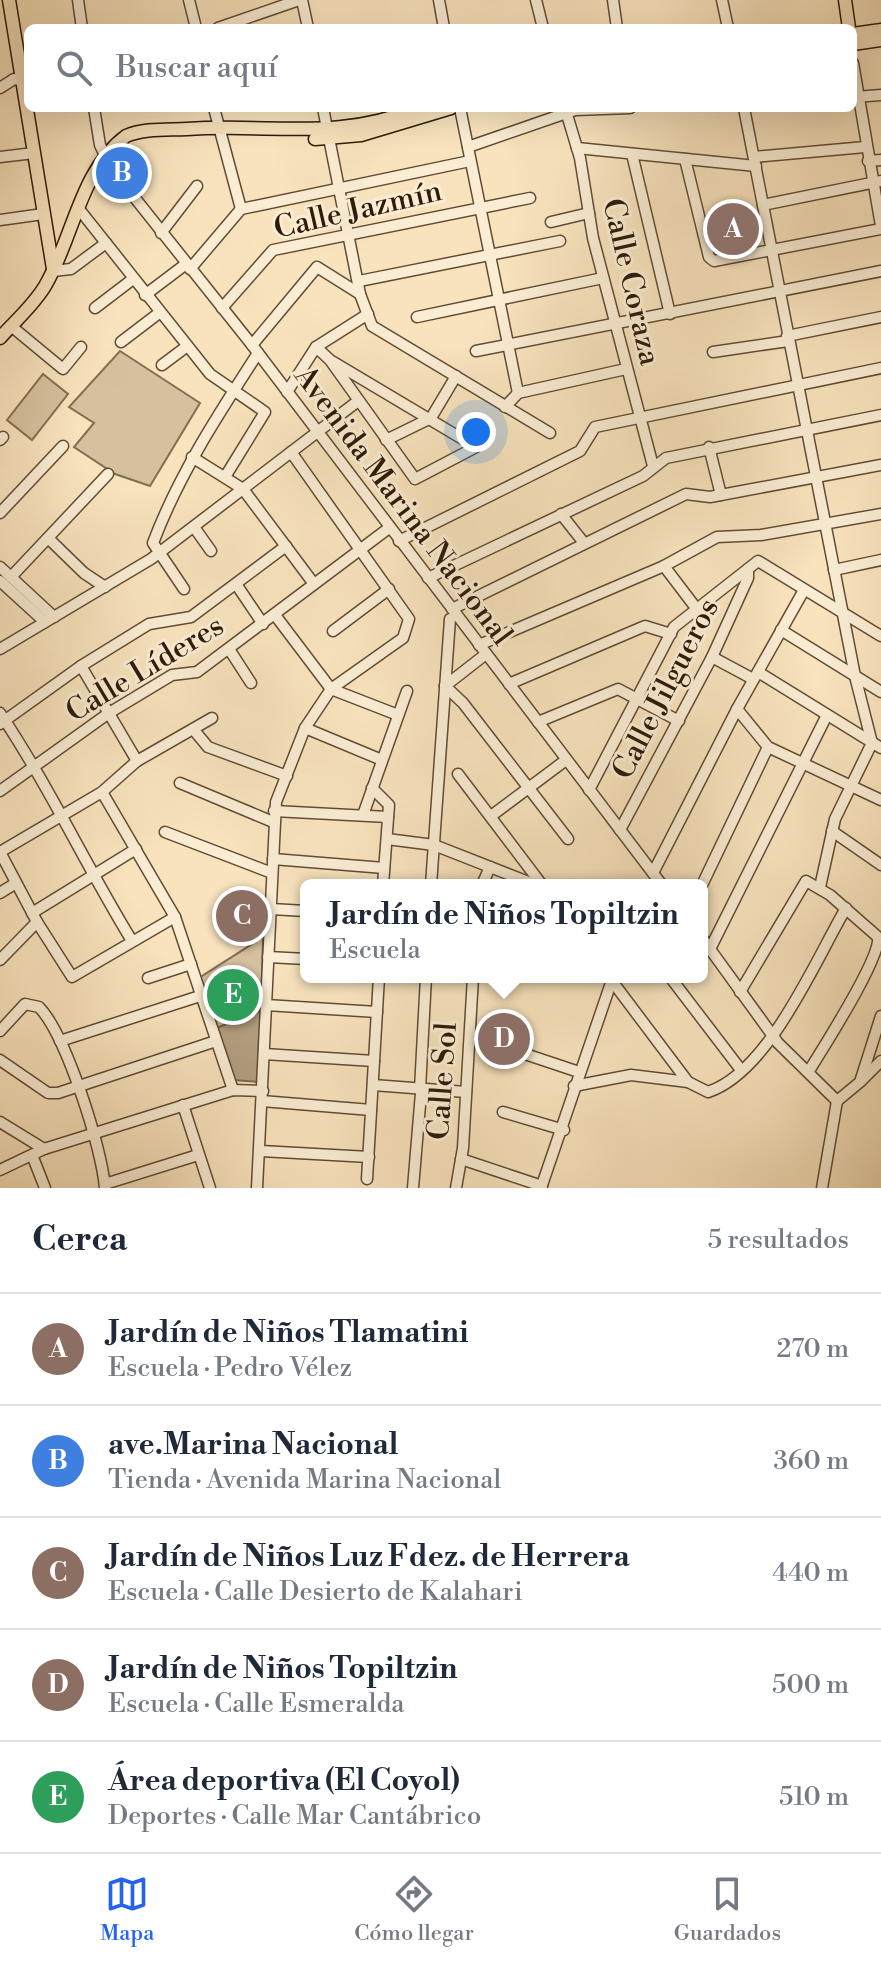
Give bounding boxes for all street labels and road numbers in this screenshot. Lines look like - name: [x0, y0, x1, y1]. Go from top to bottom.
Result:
- street label: Calle Jazmín: [270, 172, 446, 248]
- street label: Calle Coraza: [593, 195, 669, 370]
- street label: Avenida Marina Nacional: [285, 358, 521, 653]
- street label: Calle Jilgueros: [604, 592, 728, 786]
- street label: Calle Líderes: [59, 607, 231, 731]
- street label: Calle Sol: [420, 1021, 466, 1141]

